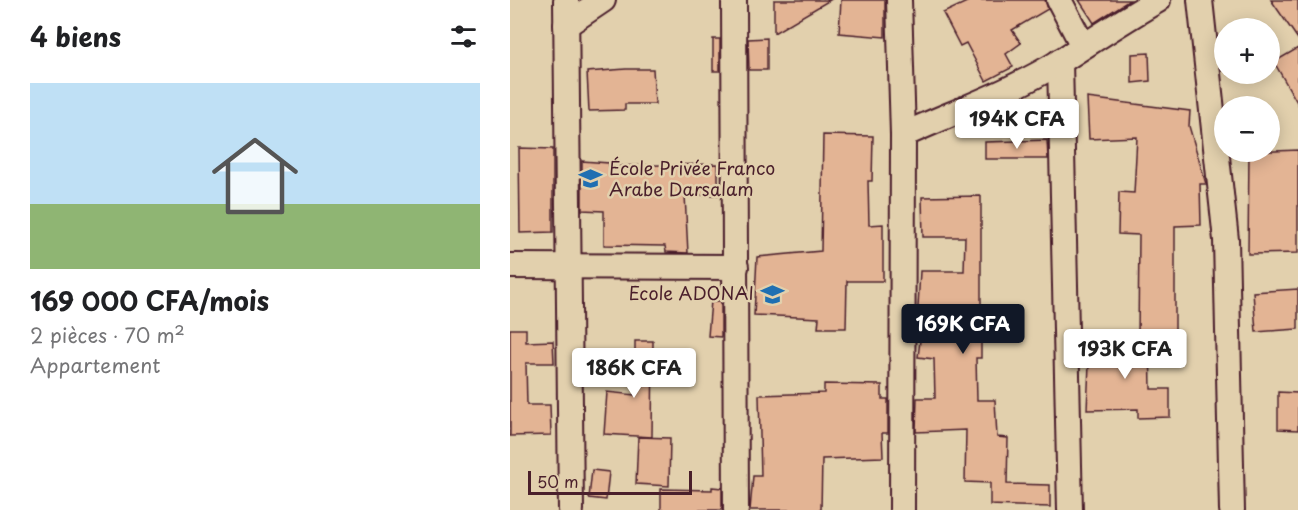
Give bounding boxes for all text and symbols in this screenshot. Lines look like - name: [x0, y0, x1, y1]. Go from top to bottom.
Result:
- text: 4 biens: [30, 17, 121, 56]
- map controls: [1214, 18, 1280, 162]
- button: +: [1214, 18, 1280, 84]
- icon: filters: [447, 20, 480, 53]
- button: −: [1214, 96, 1280, 162]
- pin: 194K CFA: [955, 99, 1079, 150]
- text: 194K CFA: [969, 103, 1065, 133]
- icon: home: [201, 122, 309, 230]
- place label: École Privée Franco Arabe Darsalam: [609, 154, 775, 202]
- school or university icon: École Privée Franco Arabe Darsalam: [578, 166, 604, 192]
- place label: Ecole ADONAI: [628, 279, 754, 306]
- text: 169 000 CFA/mois: [30, 281, 269, 320]
- school or university icon: Ecole ADONAI: [759, 281, 785, 307]
- pin: 169K CFA: [901, 304, 1025, 355]
- text: 169K CFA: [916, 308, 1011, 338]
- text: 2 pièces · 70 m²: [30, 320, 185, 350]
- pin: 193K CFA: [1063, 329, 1187, 380]
- text: 193K CFA: [1078, 333, 1172, 363]
- pin: 186K CFA: [572, 348, 696, 399]
- text: Appartement: [30, 350, 160, 380]
- text: 186K CFA: [586, 352, 682, 382]
- scale bar: [528, 468, 692, 496]
- text: 50 m: [537, 469, 578, 493]

